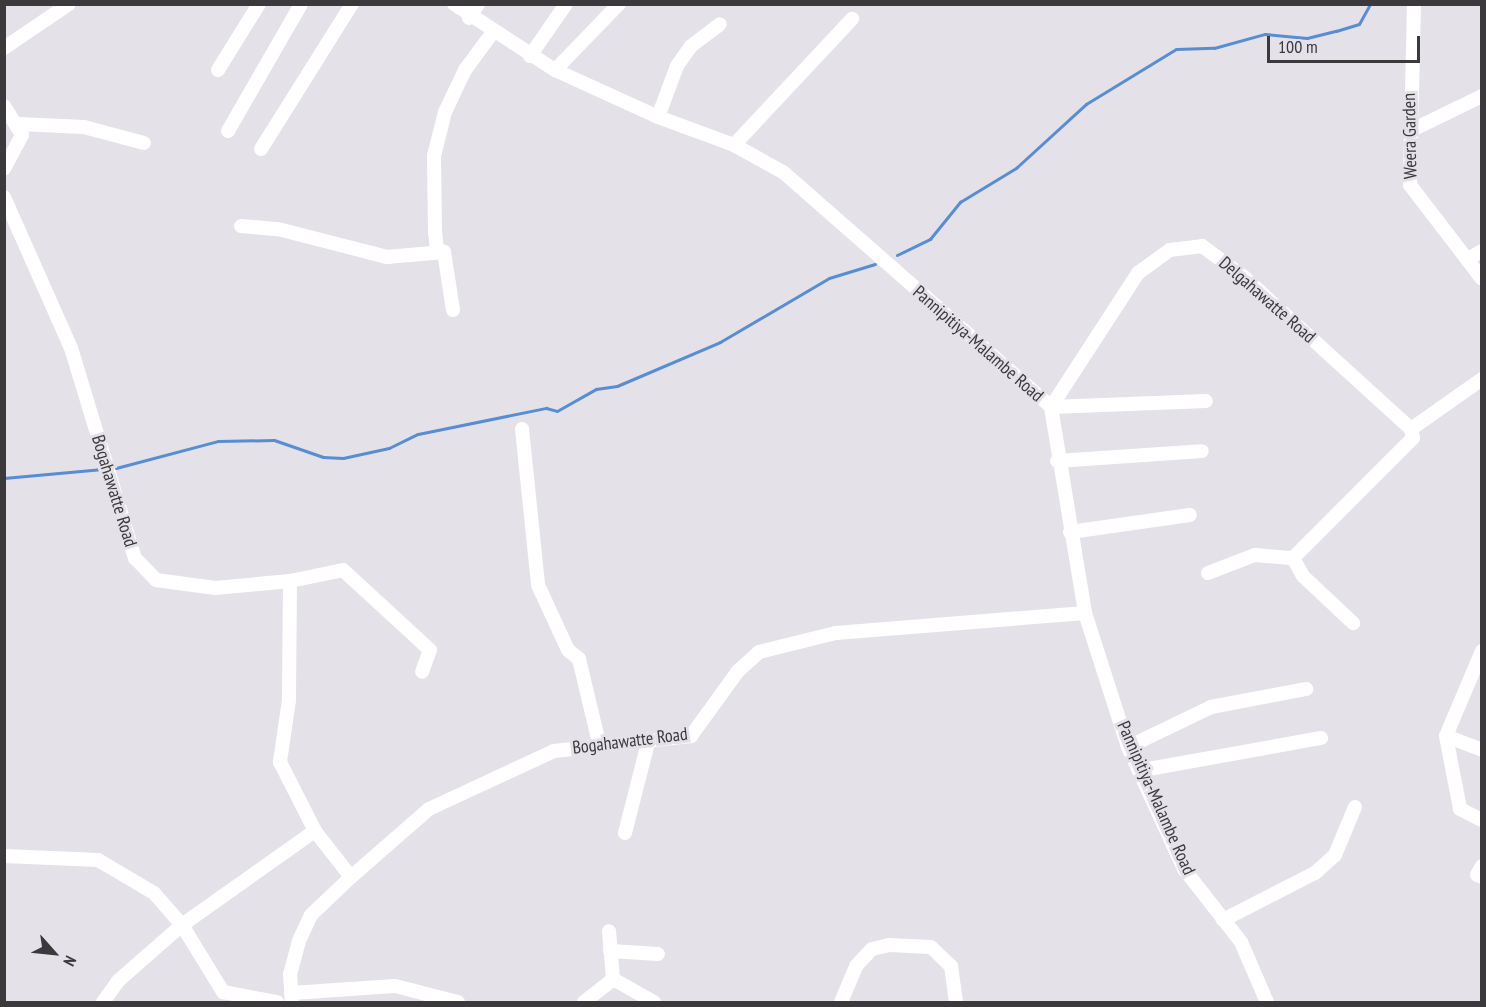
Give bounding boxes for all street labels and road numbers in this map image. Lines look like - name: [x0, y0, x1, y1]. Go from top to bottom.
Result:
- street label: Weera Garden: [1398, 93, 1422, 179]
- street label: Delgahawatte Road: [1214, 252, 1320, 348]
- street label: Pannipitiya-Malambe Road: [908, 281, 1048, 407]
- street label: Bogahawatte Road: [87, 432, 141, 550]
- street label: Pannipitiya-Malambe Road: [1112, 718, 1200, 878]
- street label: Bogahawatte Road: [571, 723, 689, 759]

